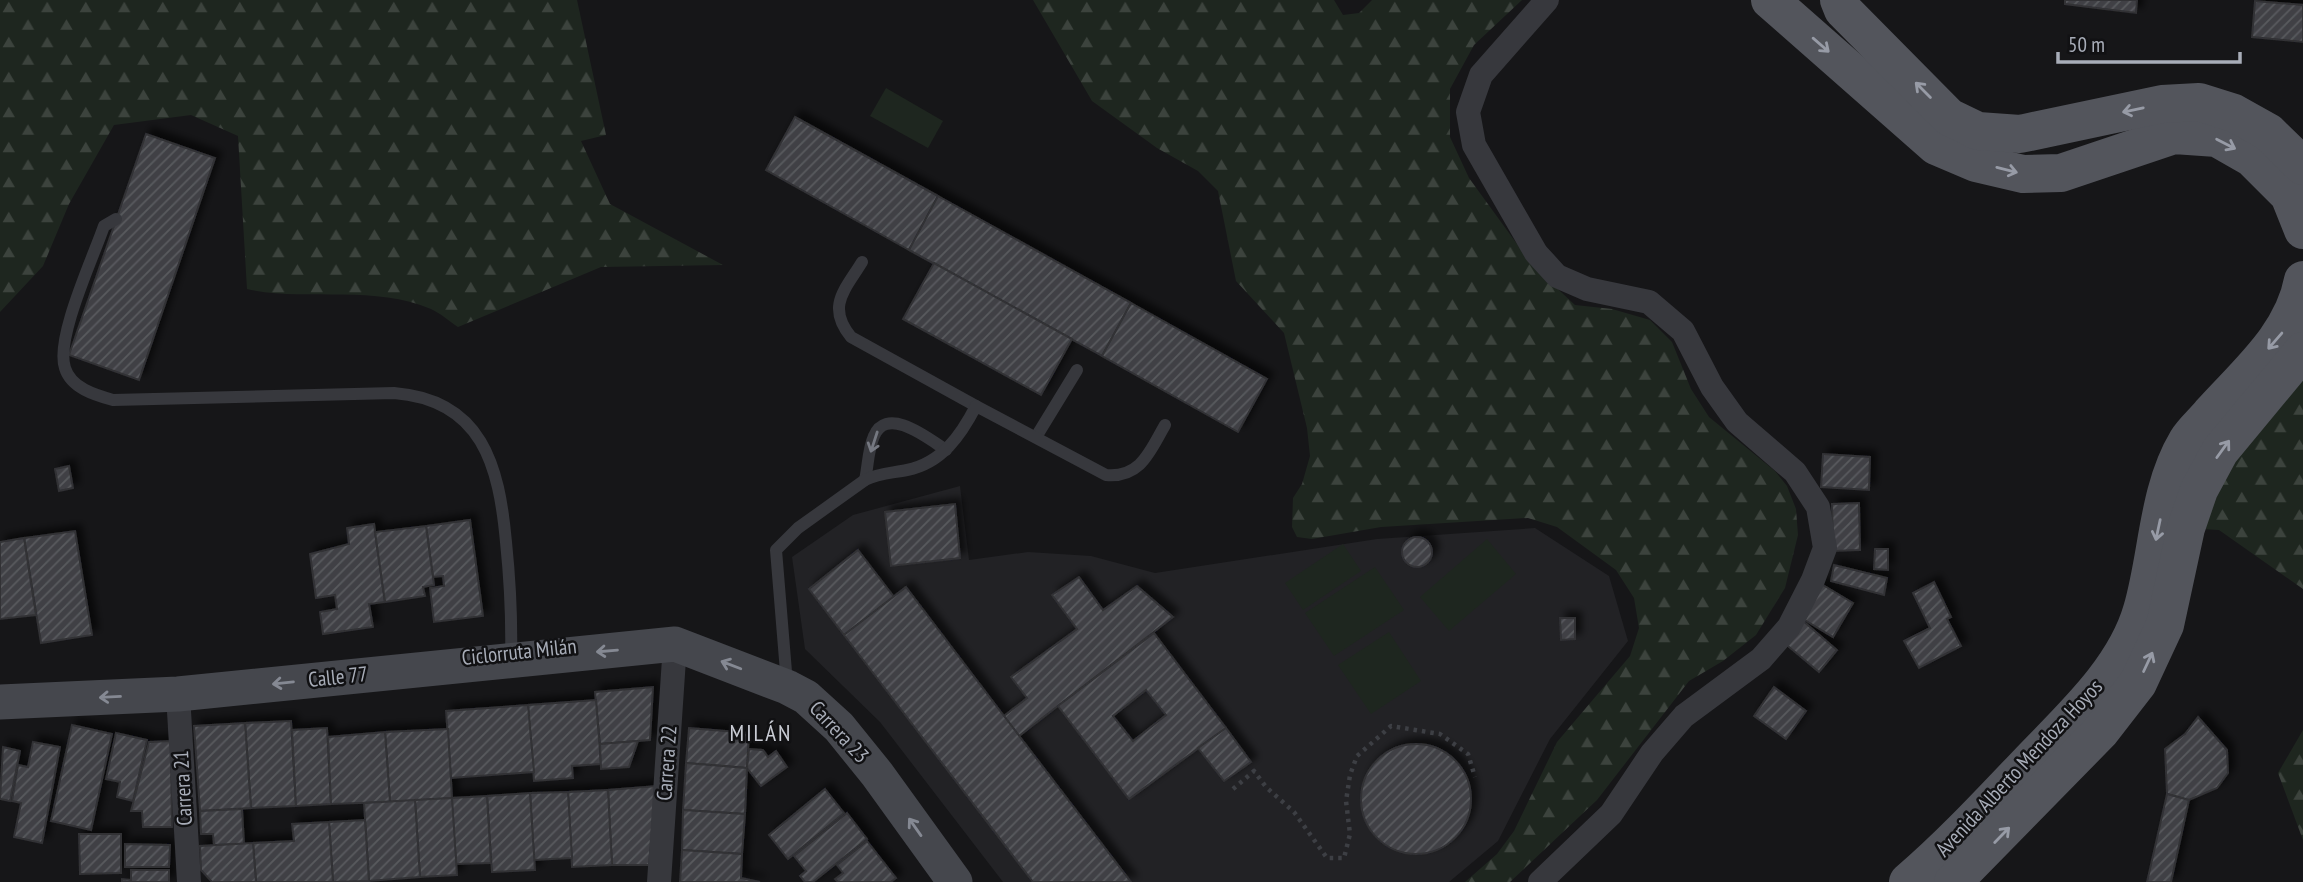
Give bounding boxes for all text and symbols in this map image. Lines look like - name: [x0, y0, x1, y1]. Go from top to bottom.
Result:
- scale bar: [2058, 21, 2240, 65]
- text: 50 m: [2068, 31, 2105, 58]
- one-way arrow: [1812, 37, 1830, 53]
- one-way arrow: [1914, 82, 1931, 99]
- one-way arrow: [2122, 104, 2145, 118]
- one-way arrow: [2215, 137, 2236, 151]
- one-way arrow: [1995, 164, 2018, 177]
- one-way arrow: [2267, 332, 2283, 350]
- one-way arrow: [867, 430, 879, 452]
- one-way arrow: [2216, 440, 2230, 459]
- one-way arrow: [2151, 518, 2165, 541]
- street label: Ciclorruta Milán: [460, 632, 578, 671]
- one-way arrow: [596, 645, 619, 658]
- one-way arrow: [2142, 651, 2155, 673]
- one-way arrow: [720, 658, 742, 671]
- street label: Calle 77: [307, 660, 369, 693]
- street label: Avenida Alberto Mendoza Hoyos: [1929, 673, 2108, 862]
- one-way arrow: [272, 677, 295, 690]
- one-way arrow: [99, 690, 122, 703]
- street label: Carrera 23: [804, 695, 875, 768]
- district label: MILÁN: [730, 718, 792, 747]
- street label: Carrera 22: [650, 724, 683, 802]
- street label: Carrera 21: [167, 750, 198, 826]
- one-way arrow: [908, 818, 922, 837]
- one-way arrow: [1993, 826, 2010, 844]

